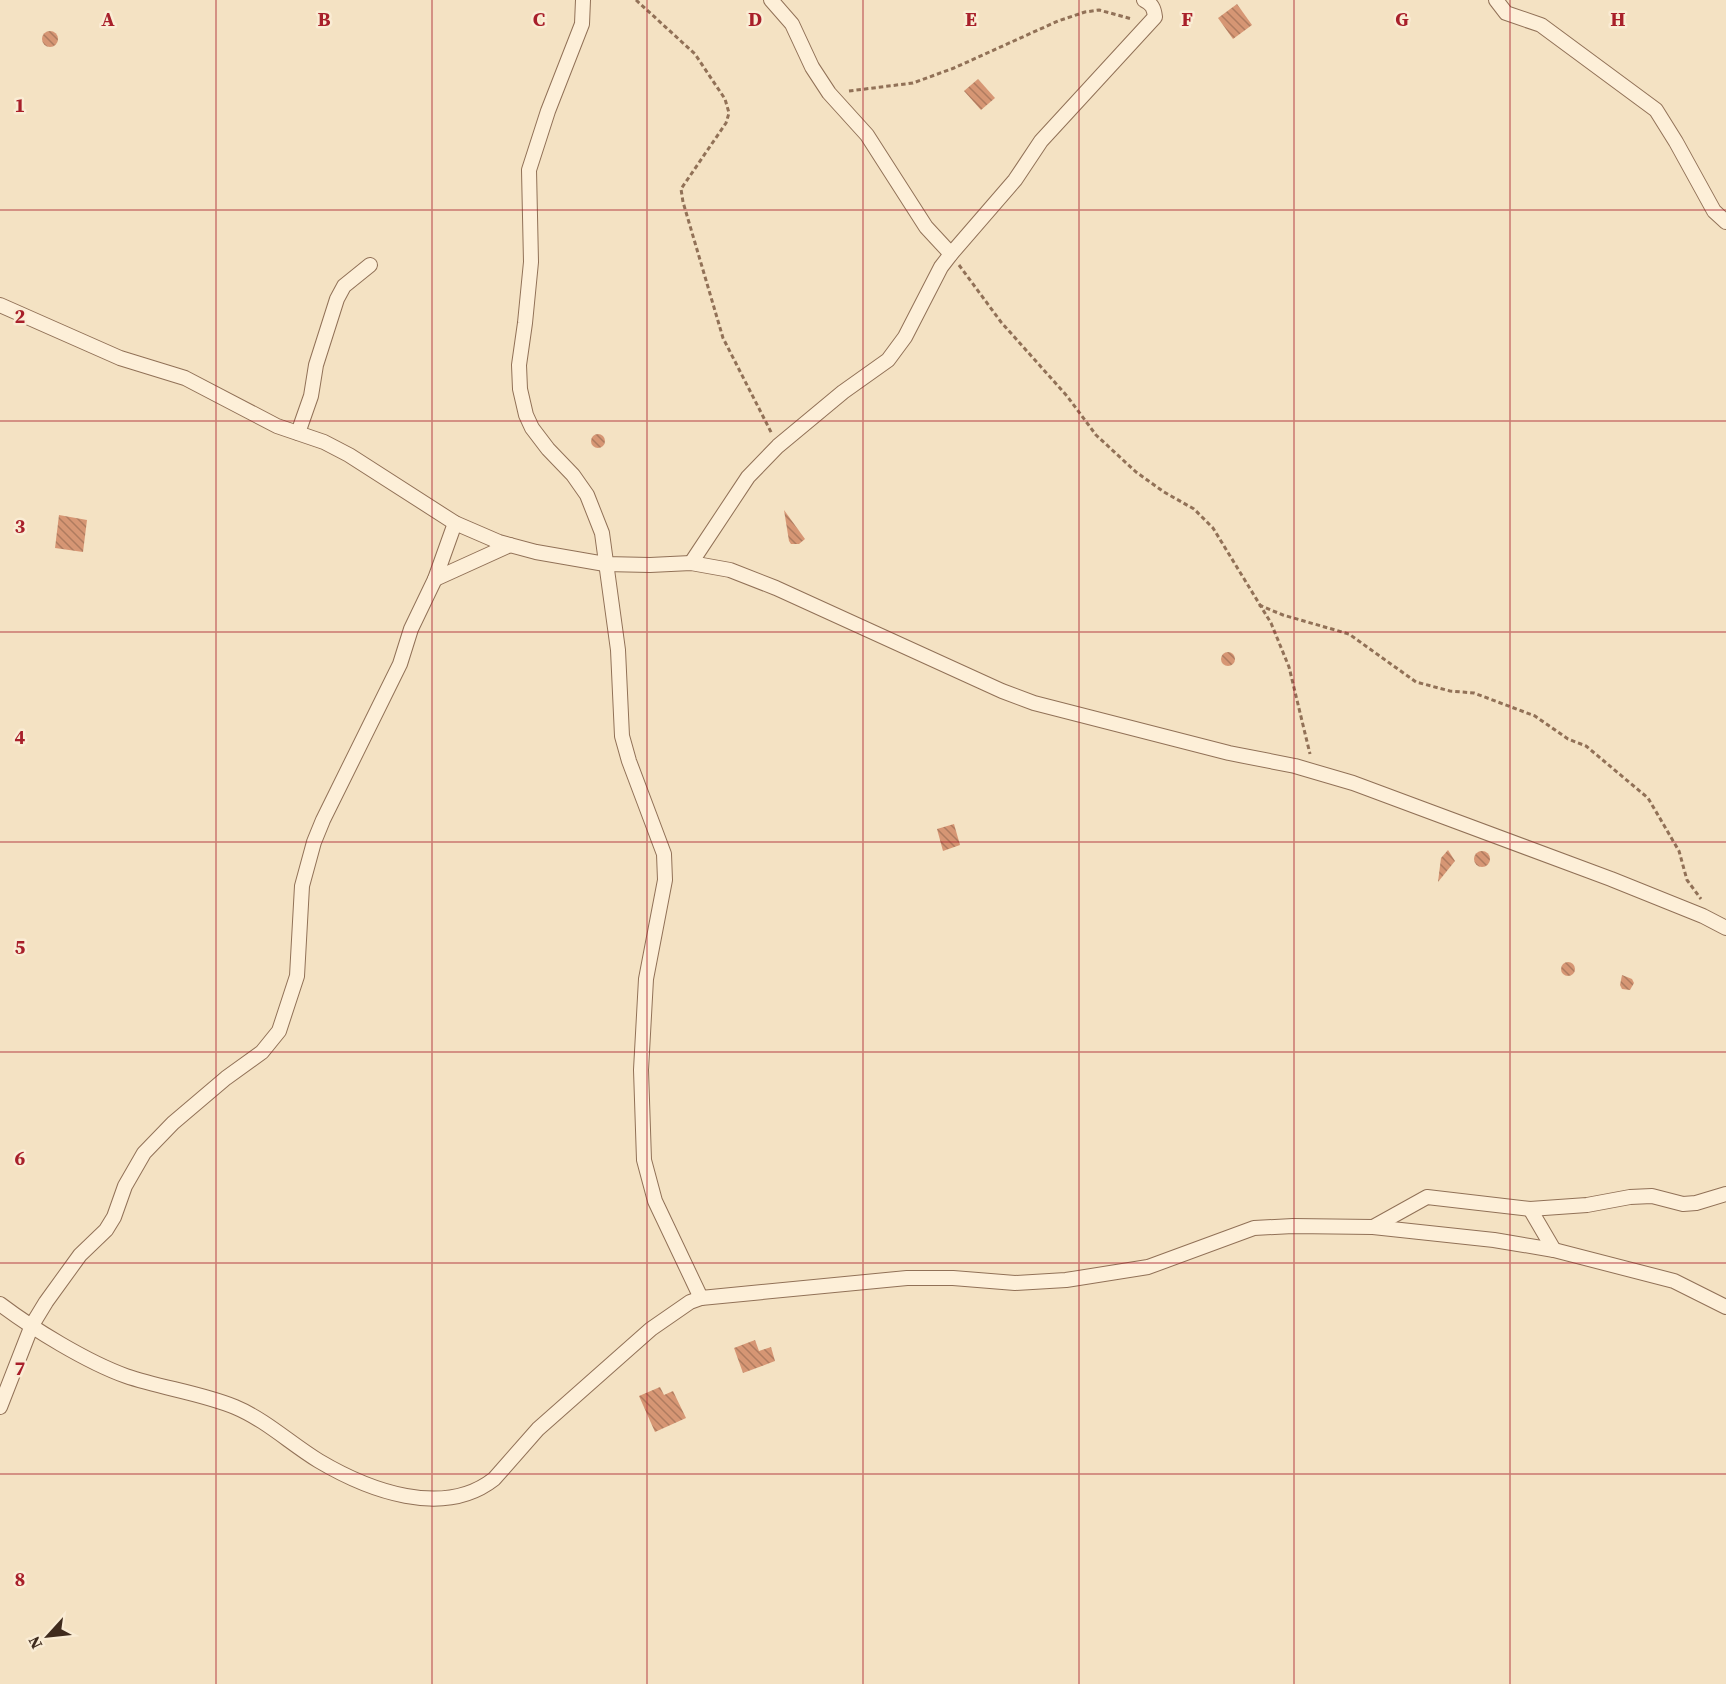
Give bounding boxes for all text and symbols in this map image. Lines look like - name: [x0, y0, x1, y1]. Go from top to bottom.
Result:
- text: A: [101, 5, 115, 33]
- text: B: [317, 5, 331, 33]
- text: C: [533, 5, 545, 33]
- text: D: [748, 5, 762, 33]
- text: E: [965, 5, 977, 33]
- text: F: [1181, 5, 1193, 33]
- text: G: [1395, 5, 1409, 33]
- text: H: [1610, 5, 1626, 33]
- text: 1: [15, 91, 25, 119]
- text: 2: [15, 302, 26, 330]
- text: 3: [15, 512, 26, 540]
- text: 4: [15, 723, 26, 751]
- text: 5: [15, 933, 26, 961]
- text: 6: [15, 1144, 26, 1172]
- text: 7: [15, 1354, 26, 1382]
- text: 8: [15, 1565, 25, 1593]
- north arrow: [18, 1606, 78, 1666]
- text: N: [22, 1632, 47, 1653]

